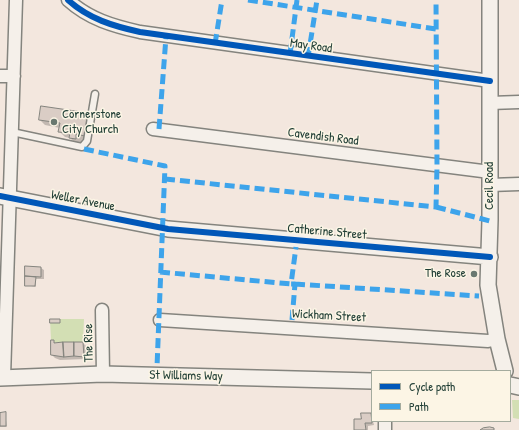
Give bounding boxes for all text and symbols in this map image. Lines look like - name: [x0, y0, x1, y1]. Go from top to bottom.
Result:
- street label: May Road: [289, 35, 333, 57]
- place label: Cornerstone City Church: [62, 107, 121, 138]
- marker: Cornerstone City Church: [49, 117, 59, 127]
- street label: Cavendish Road: [287, 125, 359, 149]
- street label: Cecil Road: [482, 162, 498, 210]
- street label: Weller Avenue: [50, 187, 116, 215]
- street label: Catherine Street: [287, 221, 367, 243]
- place label: The Rose: [425, 266, 466, 282]
- marker: The Rose: [469, 269, 479, 279]
- street label: Wickham Street: [292, 306, 366, 326]
- street label: The Rise: [81, 324, 97, 362]
- street label: St Williams Way: [149, 368, 223, 384]
- legend: [371, 370, 511, 422]
- text: Cycle path: [409, 378, 455, 395]
- text: Path: [409, 398, 429, 415]

